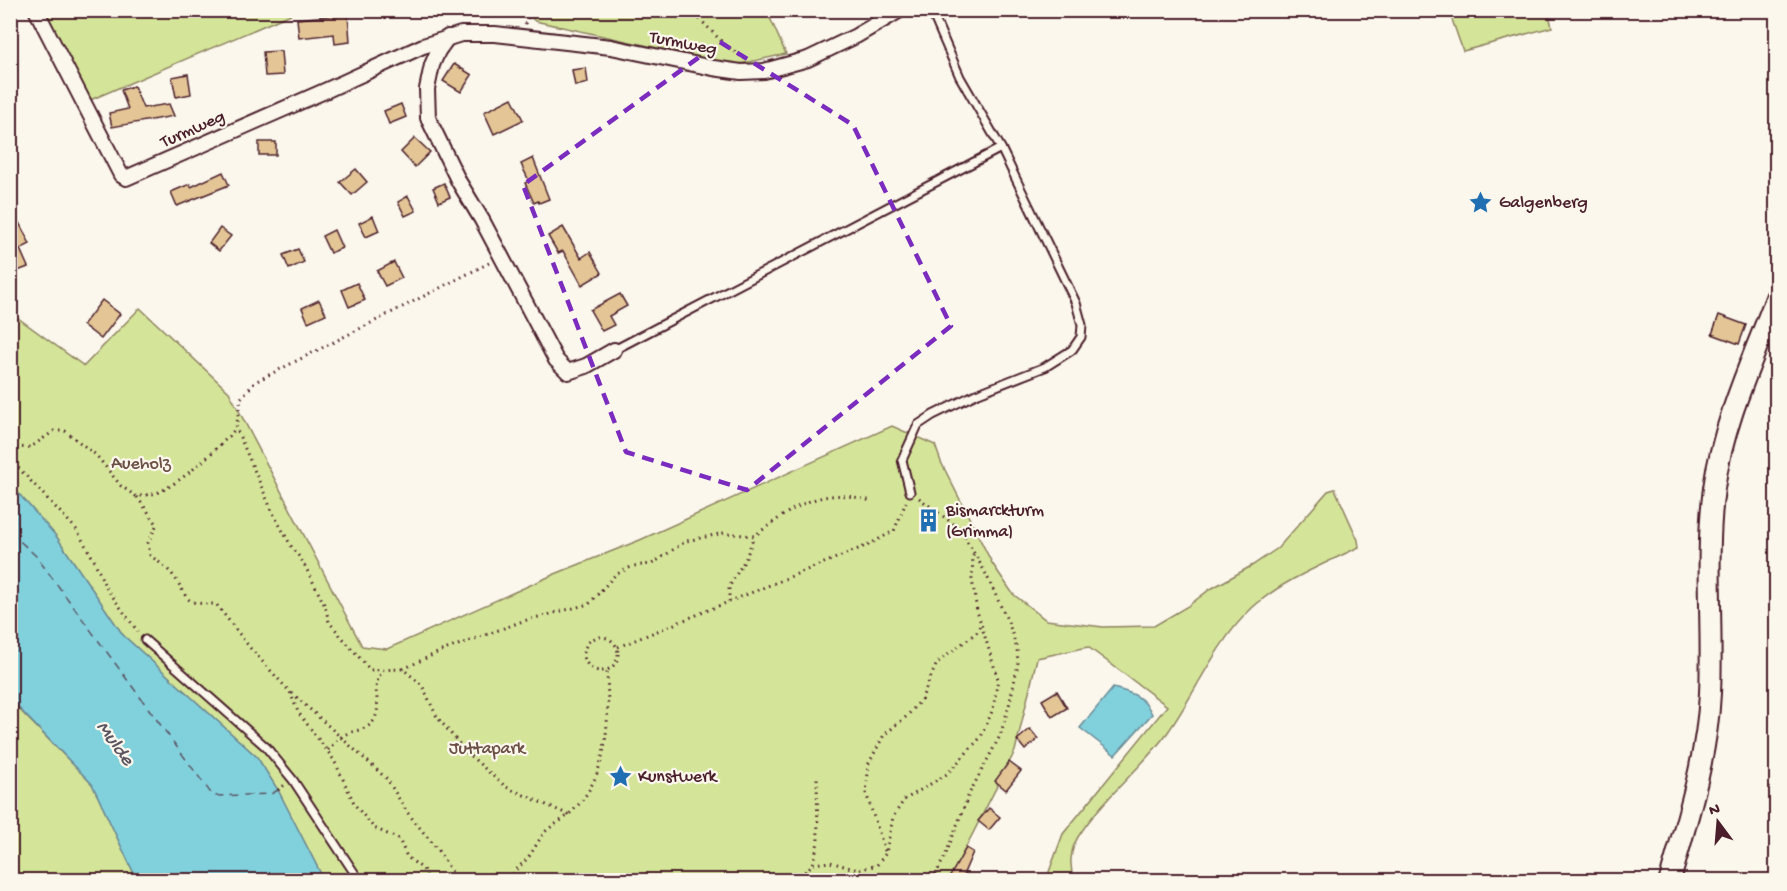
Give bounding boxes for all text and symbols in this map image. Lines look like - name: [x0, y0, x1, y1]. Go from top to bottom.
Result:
- street label: Turmweg: [647, 27, 718, 61]
- street label: Turmweg: [157, 107, 228, 154]
- place icon: Galgenberg: [1468, 190, 1494, 216]
- place label: Galgenberg: [1499, 193, 1588, 214]
- park label: Aueholz: [111, 454, 172, 475]
- place label: Bismarckturm (Grimma): [945, 501, 1044, 543]
- building icon: Bismarckturm (Grimma): [915, 508, 941, 534]
- water label: Mulde: [90, 717, 138, 771]
- park label: Juttapark: [449, 739, 527, 760]
- place icon: Kunstwerk: [607, 764, 633, 790]
- place label: Kunstwerk: [638, 767, 718, 788]
- north arrow: [1688, 792, 1748, 852]
- text: N: [1707, 800, 1723, 822]

